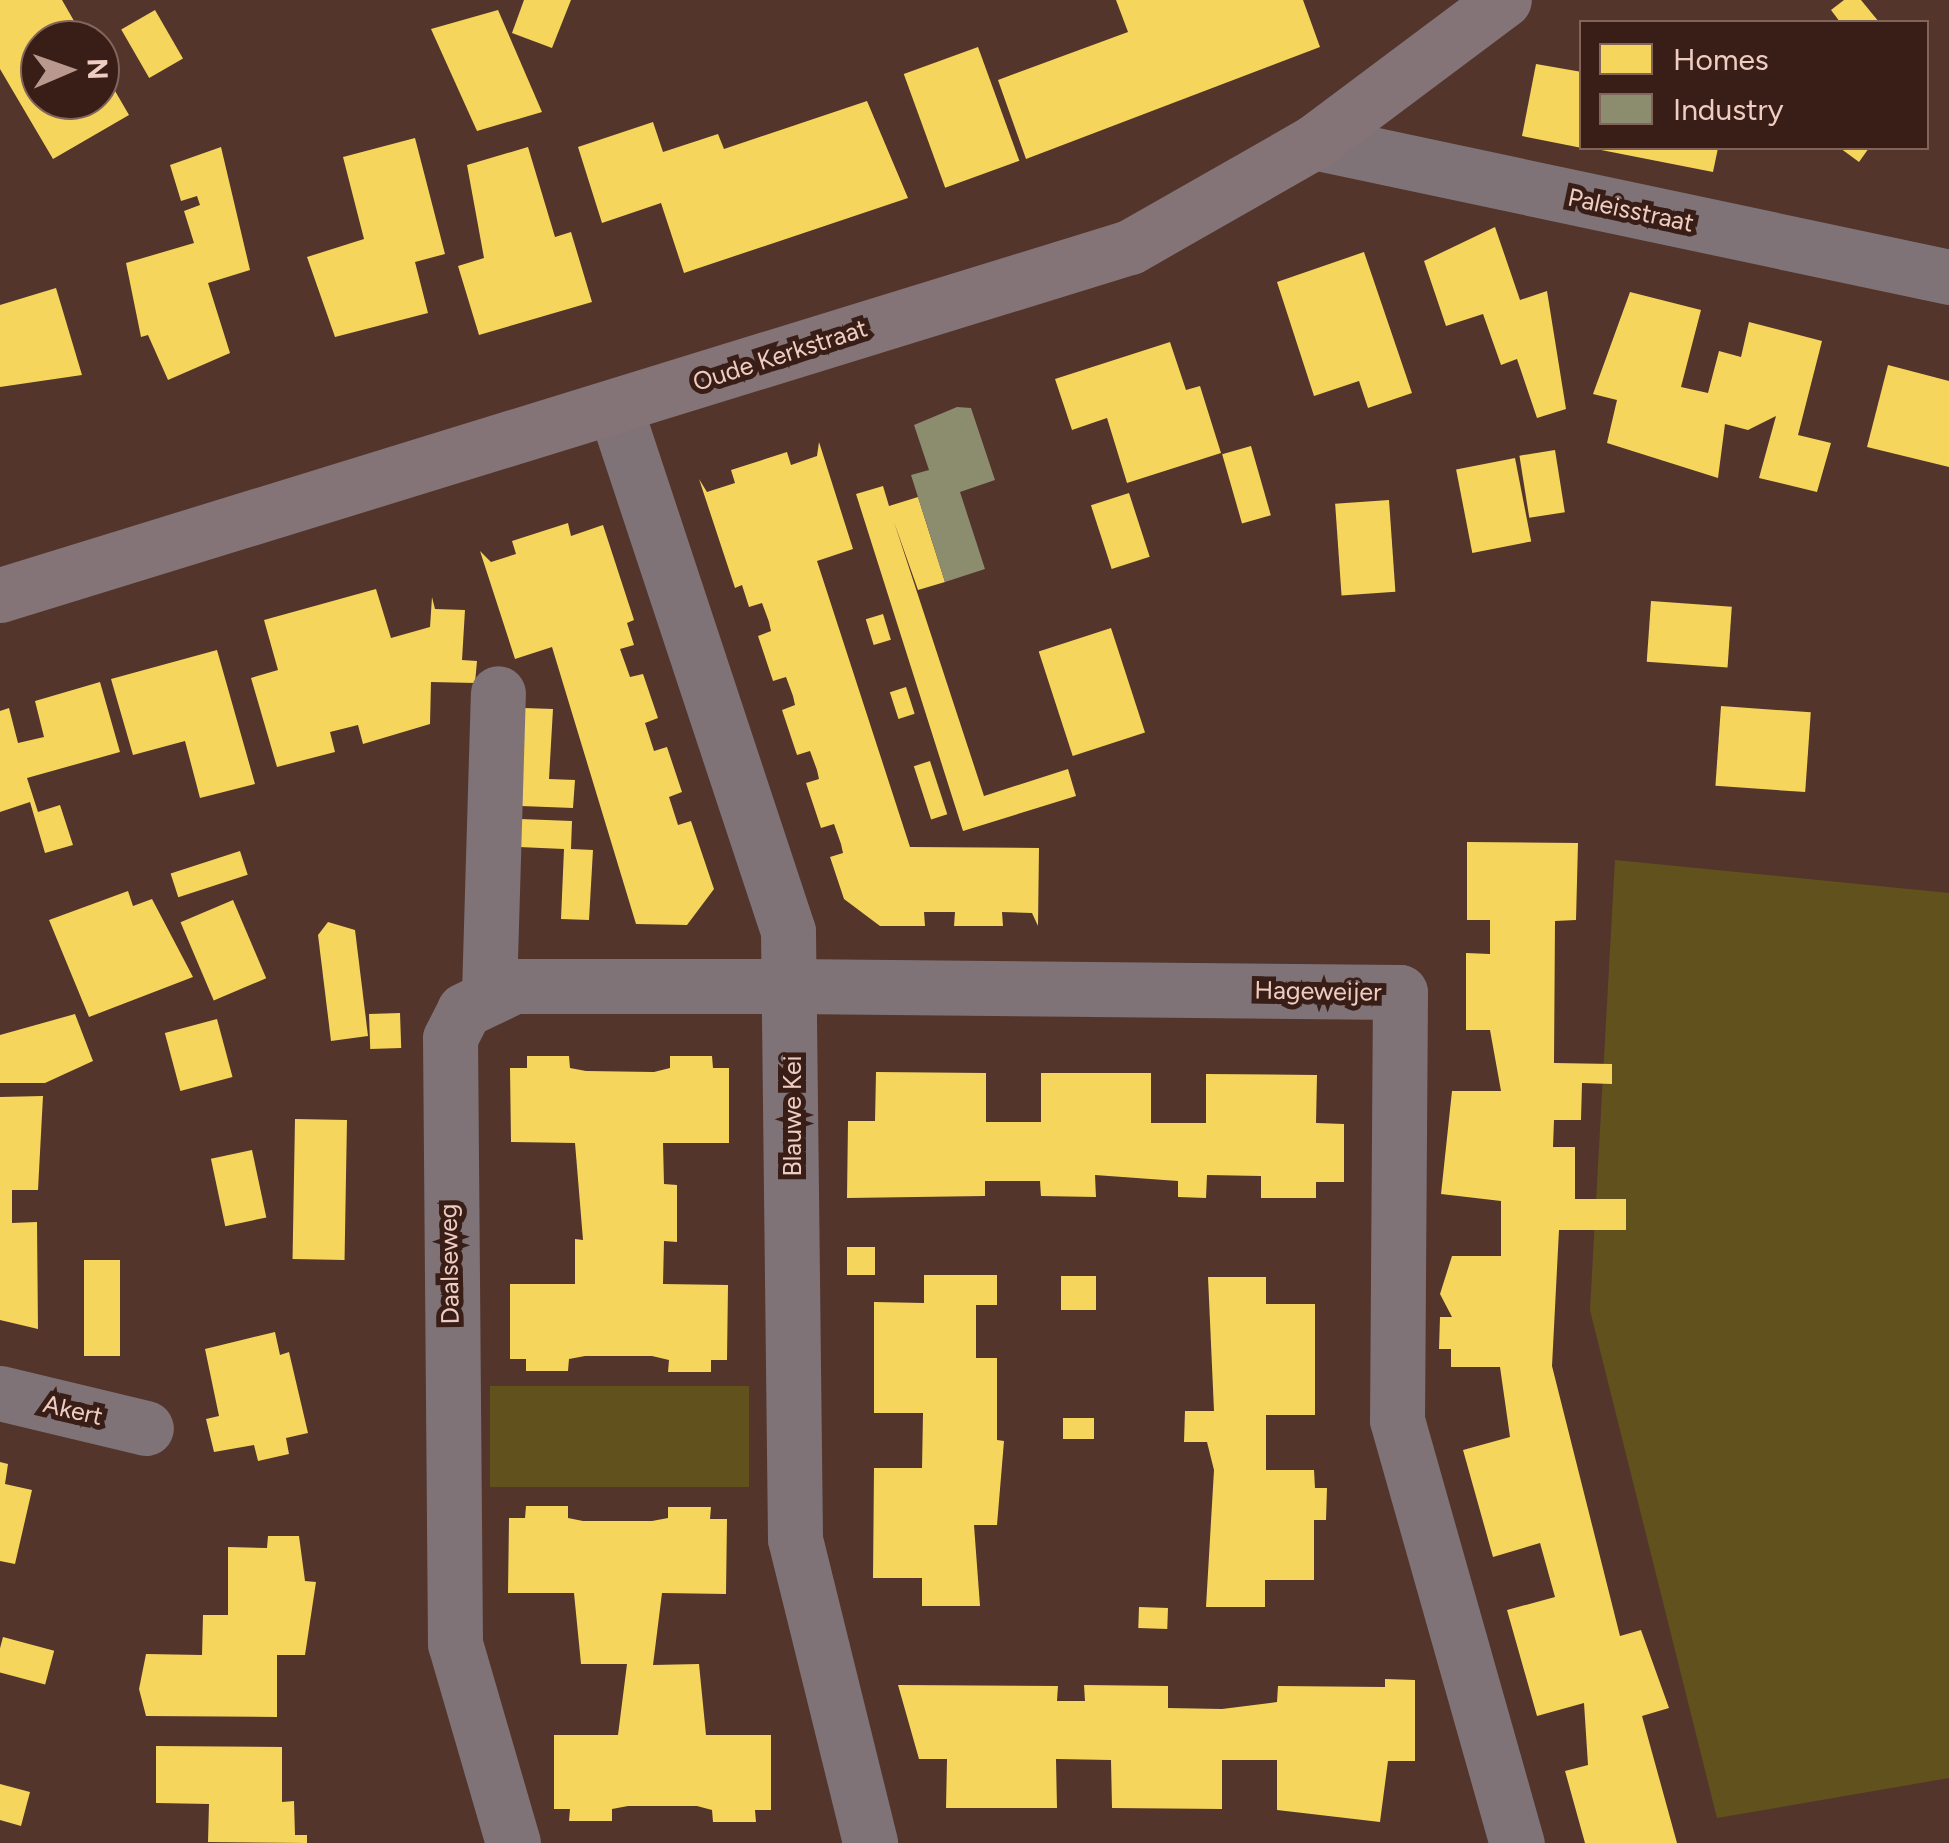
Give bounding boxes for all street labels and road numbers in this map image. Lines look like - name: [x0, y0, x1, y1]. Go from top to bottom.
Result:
- street label: Paleisstraat: [1565, 182, 1697, 238]
- street label: Oude Kerkstraat: [689, 313, 871, 397]
- street label: Hageweijer: [1254, 975, 1382, 1007]
- street label: Blauwe Kei: [777, 1055, 807, 1177]
- street label: Daalseweg: [433, 1203, 465, 1325]
- street label: Akert: [40, 1389, 106, 1431]

